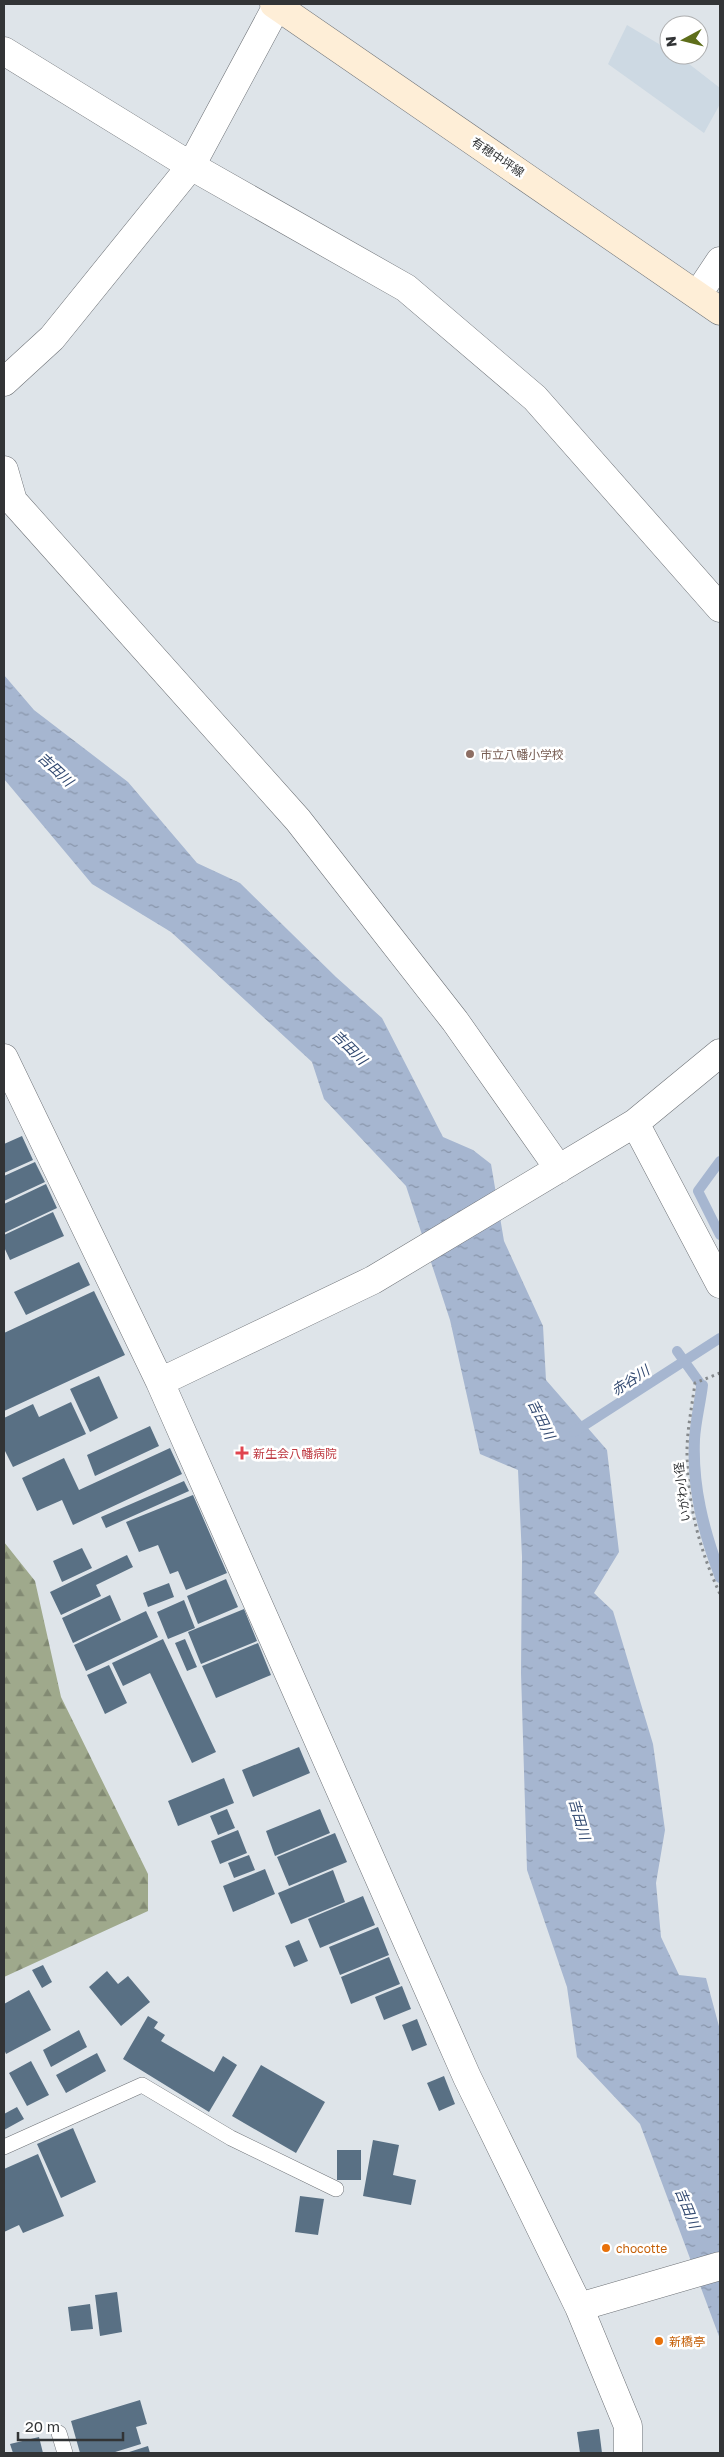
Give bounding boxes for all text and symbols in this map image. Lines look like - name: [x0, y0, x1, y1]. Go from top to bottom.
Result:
- north arrow: [659, 15, 709, 65]
- text: N: [662, 35, 680, 48]
- street label: 有穂中坪線: [469, 134, 527, 180]
- place label: 市立八幡小学校: [480, 747, 564, 762]
- water label: 吉田川: [35, 748, 79, 791]
- marker: 市立八幡小学校: [464, 748, 476, 760]
- water label: 吉田川: [329, 1026, 372, 1069]
- water label: 赤谷川: [608, 1360, 654, 1399]
- water label: 吉田川: [525, 1396, 560, 1443]
- marker: 新生会八幡病院: [235, 1446, 249, 1460]
- place label: 新生会八幡病院: [253, 1446, 337, 1461]
- street label: いがわ小径: [671, 1461, 693, 1523]
- water label: 吉田川: [566, 1796, 595, 1843]
- water label: 吉田川: [672, 2185, 704, 2233]
- place label: chocotte: [616, 2241, 667, 2256]
- marker: chocotte: [600, 2242, 612, 2254]
- place label: 新橋亭: [669, 2334, 705, 2349]
- marker: 新橋亭: [653, 2335, 665, 2347]
- scale bar: [18, 2410, 122, 2442]
- text: 20 m: [25, 2417, 60, 2435]

